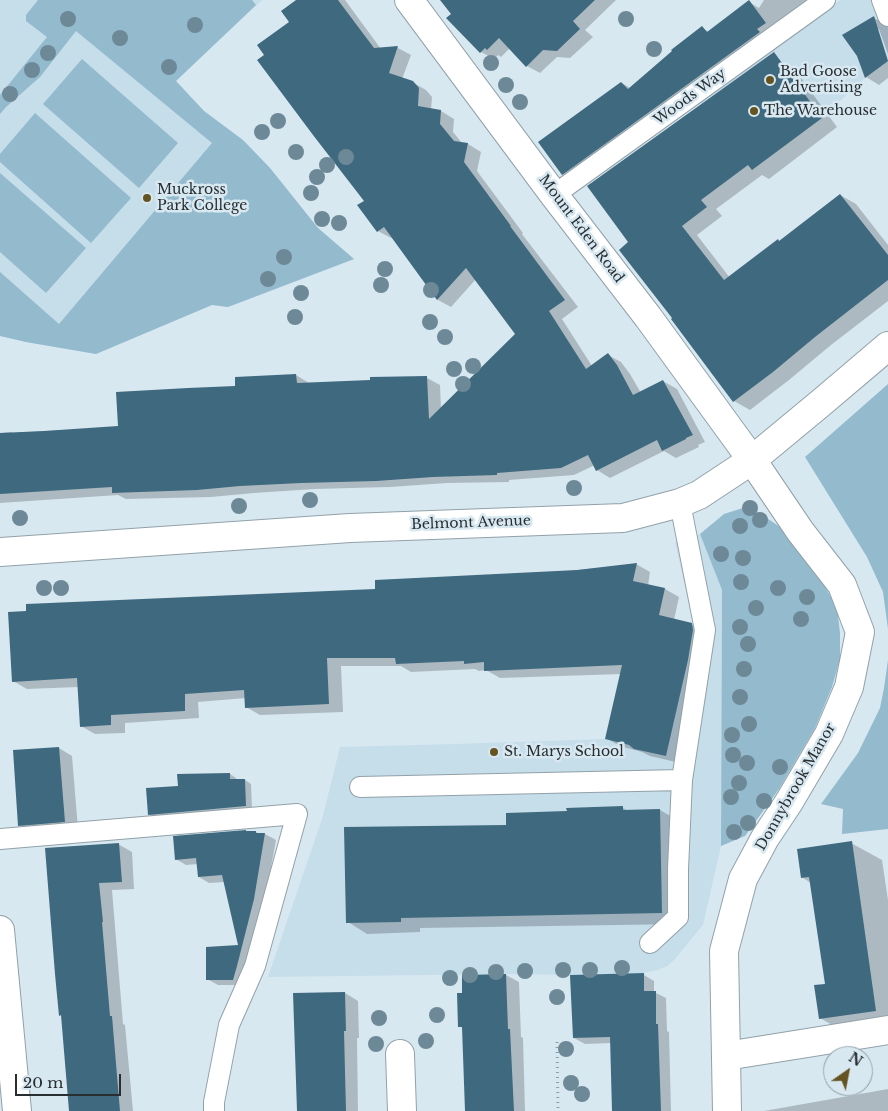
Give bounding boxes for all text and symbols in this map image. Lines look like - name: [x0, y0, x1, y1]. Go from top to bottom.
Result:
- place label: Bad Goose Advertising: [780, 64, 862, 96]
- street label: Woods Way: [651, 65, 729, 129]
- marker: Bad Goose Advertising: [764, 74, 776, 86]
- place label: The Warehouse: [764, 103, 877, 119]
- marker: The Warehouse: [748, 105, 760, 117]
- street label: Mount Eden Road: [535, 172, 627, 286]
- place label: Muckross Park College: [157, 182, 247, 214]
- marker: Muckross Park College: [141, 192, 153, 204]
- street label: Belmont Avenue: [411, 513, 531, 533]
- street label: Donnybrook Manor: [753, 720, 839, 854]
- place label: St. Marys School: [504, 744, 624, 760]
- marker: St. Marys School: [488, 746, 500, 758]
- north arrow: [823, 1046, 873, 1096]
- text: N: [845, 1048, 866, 1070]
- scale bar: [18, 1064, 124, 1096]
- text: 20 m: [23, 1073, 63, 1092]

